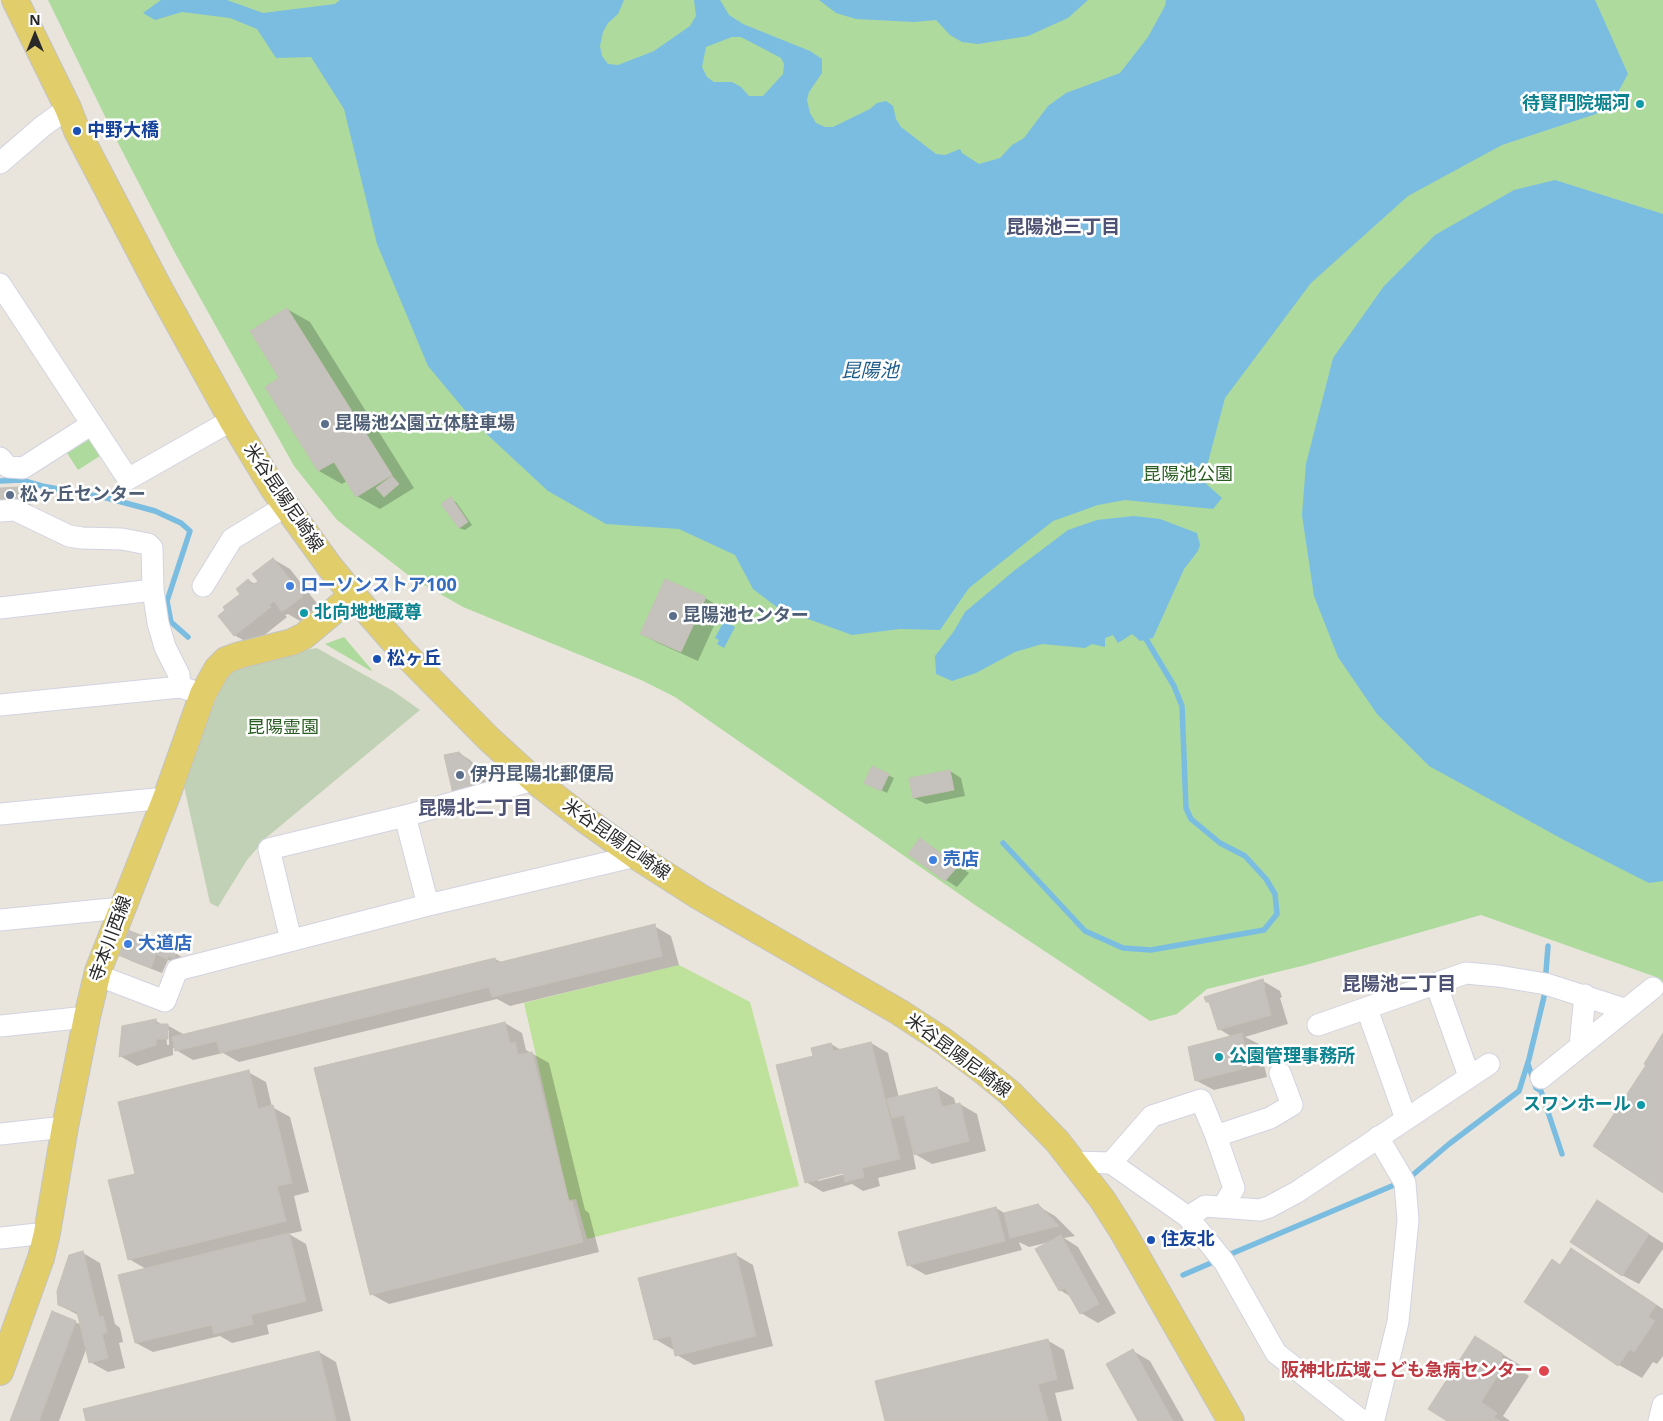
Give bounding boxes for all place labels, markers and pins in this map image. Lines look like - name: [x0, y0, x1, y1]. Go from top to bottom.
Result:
- place label: 待賢門院堀河: [1522, 93, 1630, 115]
- marker: 待賢門院堀河: [1634, 98, 1646, 110]
- place label: 中野大橋: [87, 120, 159, 142]
- marker: 中野大橋: [71, 125, 83, 137]
- place label: 昆陽池公園立体駐車場: [335, 413, 515, 435]
- marker: 昆陽池公園立体駐車場: [319, 418, 331, 430]
- place label: 松ヶ丘センター: [20, 484, 146, 506]
- marker: 松ヶ丘センター: [4, 489, 16, 501]
- place label: ローソンストア100: [300, 575, 457, 597]
- marker: ローソンストア100: [284, 580, 296, 592]
- place label: 北向地地蔵尊: [314, 602, 422, 624]
- place label: 昆陽池センター: [683, 605, 809, 627]
- marker: 北向地地蔵尊: [298, 607, 310, 619]
- marker: 昆陽池センター: [667, 610, 679, 622]
- place label: 松ヶ丘: [387, 648, 441, 670]
- marker: 松ヶ丘: [371, 653, 383, 665]
- place label: 伊丹昆陽北郵便局: [470, 764, 614, 786]
- marker: 伊丹昆陽北郵便局: [454, 769, 466, 781]
- place label: 売店: [943, 849, 979, 871]
- marker: 売店: [927, 854, 939, 866]
- place label: 大道店: [138, 933, 192, 955]
- marker: 大道店: [122, 938, 134, 950]
- place label: 公園管理事務所: [1229, 1046, 1355, 1068]
- marker: 公園管理事務所: [1213, 1051, 1225, 1063]
- place label: スワンホール: [1523, 1094, 1631, 1116]
- marker: スワンホール: [1635, 1099, 1647, 1111]
- place label: 住友北: [1161, 1229, 1215, 1251]
- marker: 住友北: [1145, 1234, 1157, 1246]
- place label: 阪神北広域こども急病センター: [1281, 1360, 1533, 1382]
- marker: 阪神北広域こども急病センター: [1537, 1364, 1551, 1378]

